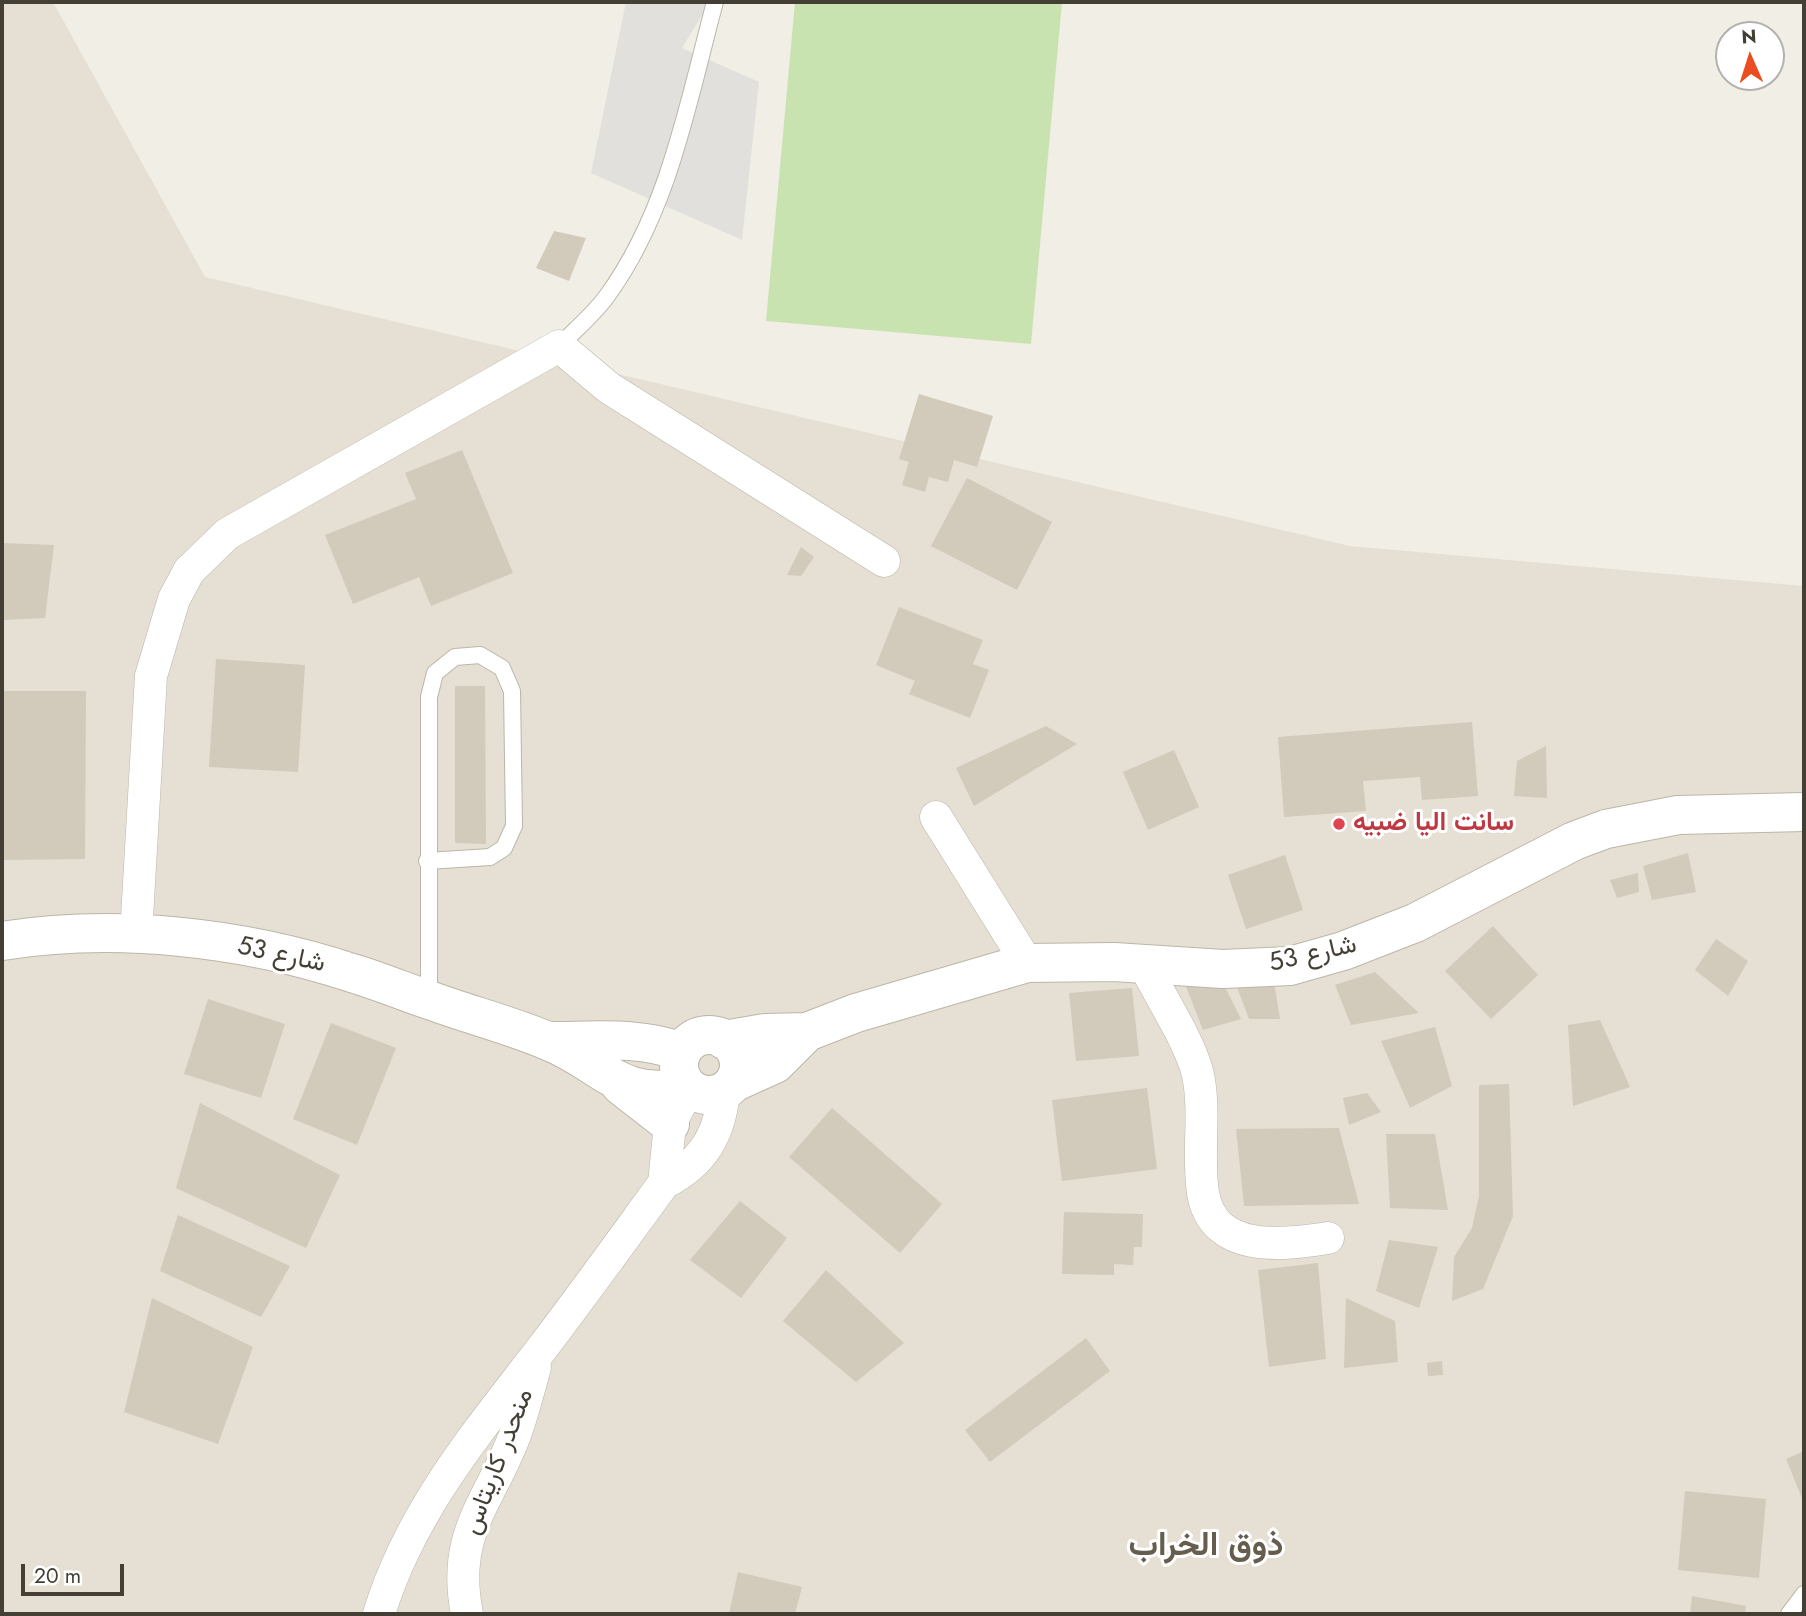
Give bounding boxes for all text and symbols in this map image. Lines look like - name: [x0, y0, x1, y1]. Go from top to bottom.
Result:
- north arrow: [1715, 21, 1785, 91]
- text: N: [1741, 23, 1757, 50]
- place label: سانت اليا ضبيه: [1353, 808, 1514, 840]
- marker: سانت اليا ضبيه: [1331, 816, 1347, 832]
- street label: شارع 53: [1266, 930, 1360, 980]
- street label: شارع 53: [234, 931, 328, 981]
- street label: منحدر كاريتاس: [457, 1385, 541, 1539]
- district label: ذوق الخراب: [1128, 1527, 1284, 1567]
- scale bar: [24, 1550, 128, 1594]
- text: 20 m: [34, 1561, 81, 1591]

